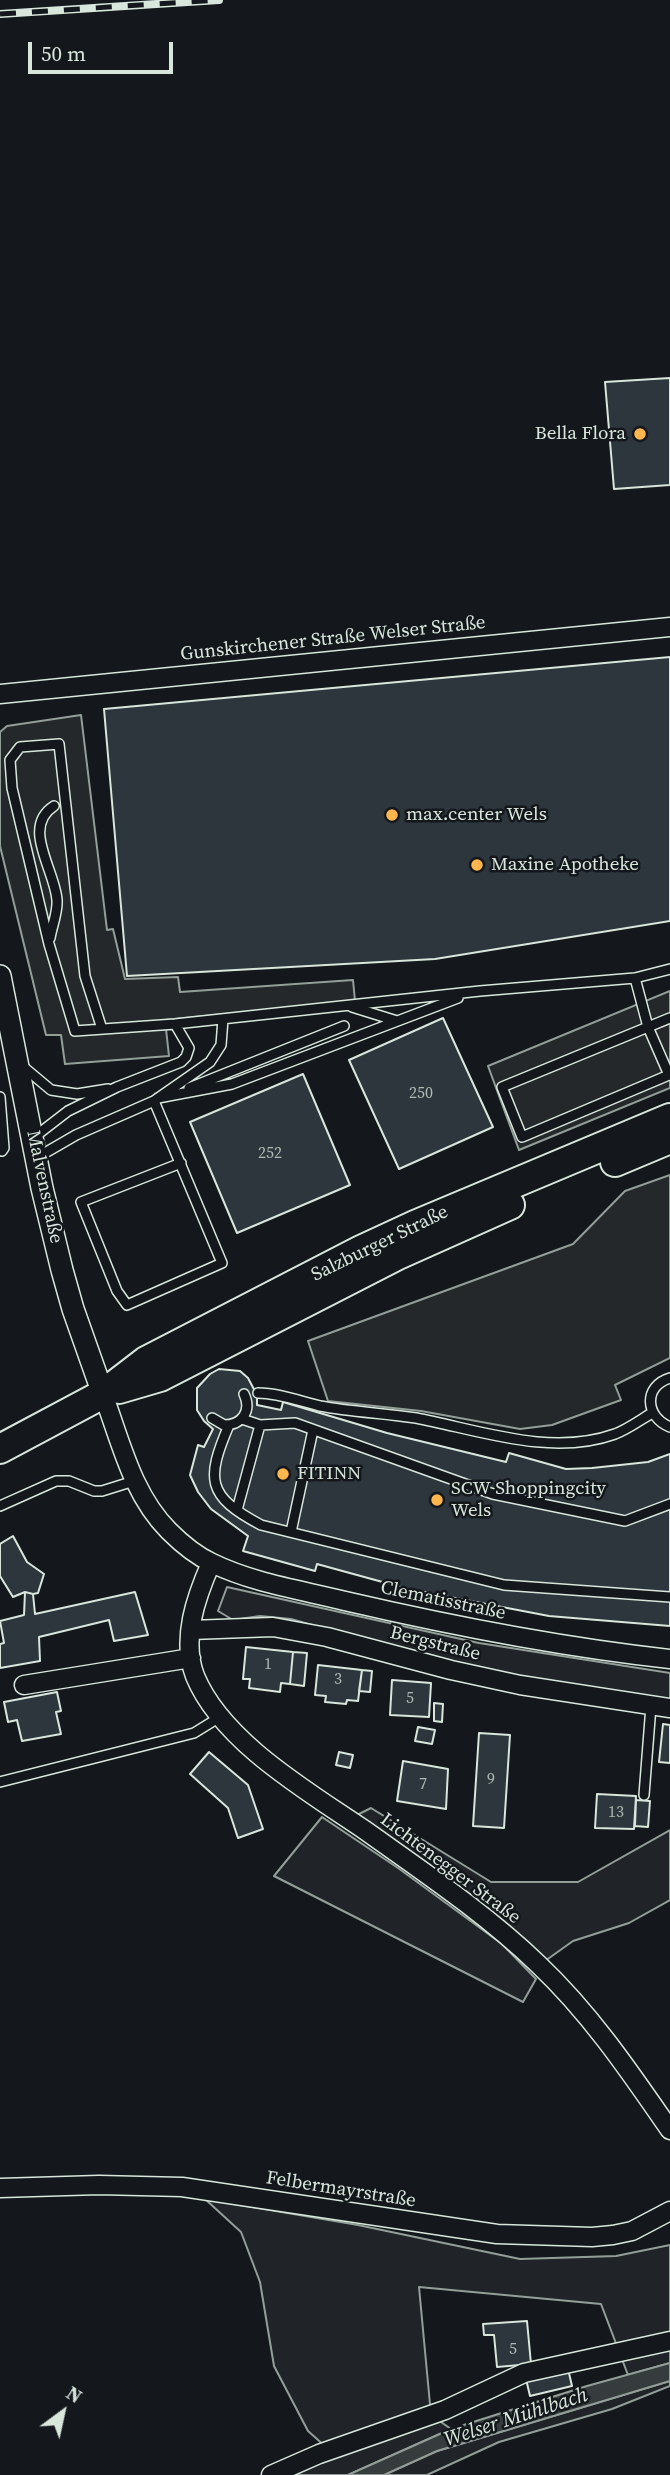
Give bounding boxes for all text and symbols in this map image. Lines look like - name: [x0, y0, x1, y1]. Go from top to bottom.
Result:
- scale bar: [32, 28, 177, 72]
- text: 50 m: [41, 39, 86, 68]
- place label: Bella Flora: [535, 423, 626, 445]
- marker: Bella Flora: [632, 426, 648, 442]
- street label: Gunskirchener Straße Welser Straße: [179, 612, 487, 666]
- place label: max.center Wels: [406, 804, 547, 826]
- marker: max.center Wels: [384, 807, 400, 823]
- place label: Maxine Apotheke: [491, 854, 639, 876]
- marker: Maxine Apotheke: [469, 857, 485, 873]
- house number: 250: [409, 1084, 433, 1104]
- street label: Malvenstraße: [21, 1128, 67, 1246]
- house number: 252: [258, 1144, 282, 1164]
- street label: Salzburger Straße: [308, 1201, 452, 1287]
- place label: FITINN: [297, 1463, 361, 1485]
- marker: FITINN: [275, 1466, 291, 1482]
- place label: SCW Shoppingcity Wels: [451, 1478, 606, 1522]
- marker: SCW Shoppingcity Wels: [429, 1492, 445, 1508]
- street label: Clematisstraße: [378, 1577, 508, 1625]
- street label: Bergstraße: [388, 1622, 482, 1666]
- house number: 1: [264, 1655, 272, 1675]
- house number: 3: [334, 1670, 342, 1690]
- house number: 5: [406, 1689, 414, 1709]
- house number: 9: [487, 1770, 495, 1790]
- house number: 7: [419, 1775, 427, 1795]
- house number: 13: [608, 1803, 624, 1823]
- street label: Lichtenegger Straße: [375, 1809, 525, 1929]
- street label: Felbermayrstraße: [265, 2167, 417, 2213]
- house number: 5: [509, 2340, 517, 2360]
- north arrow: [28, 2377, 98, 2447]
- text: N: [62, 2380, 87, 2409]
- water label: Welser Mühlbach: [441, 2383, 591, 2453]

